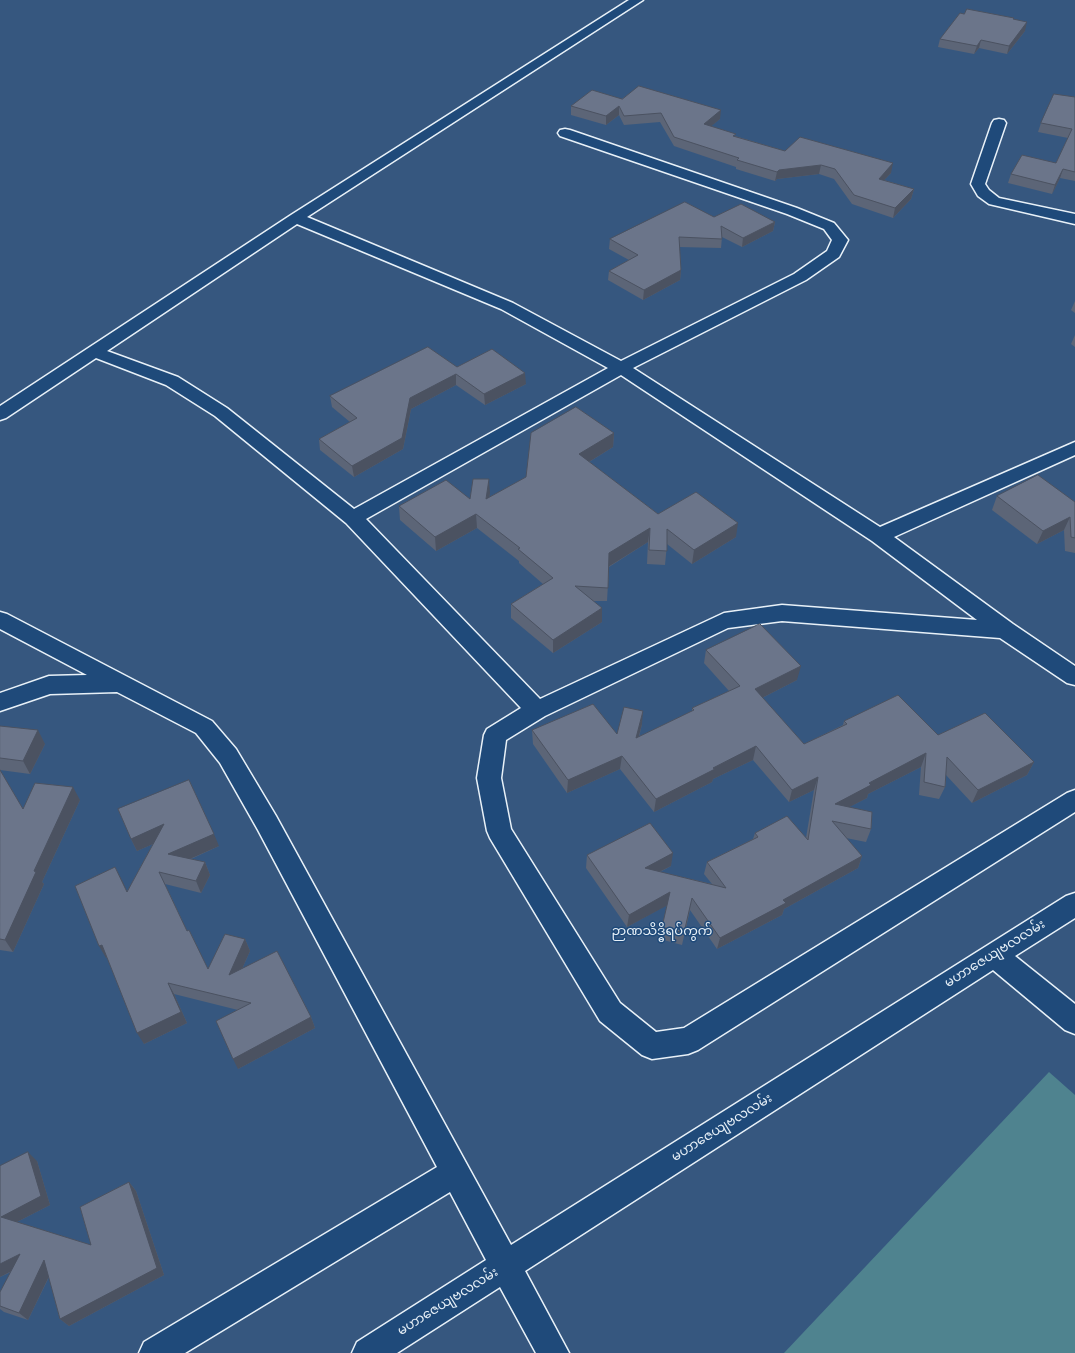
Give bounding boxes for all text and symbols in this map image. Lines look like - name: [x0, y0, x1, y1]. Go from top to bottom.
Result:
- street label: မဟာဇေယျဗလလမ်း: [942, 917, 1048, 991]
- district label: ဉာဏသိဒ္ဓိရပ်ကွက်: [612, 924, 712, 940]
- street label: မဟာဇေယျဗလလမ်း: [669, 1091, 775, 1165]
- street label: မဟာဇေယျဗလလမ်း: [395, 1265, 501, 1339]

